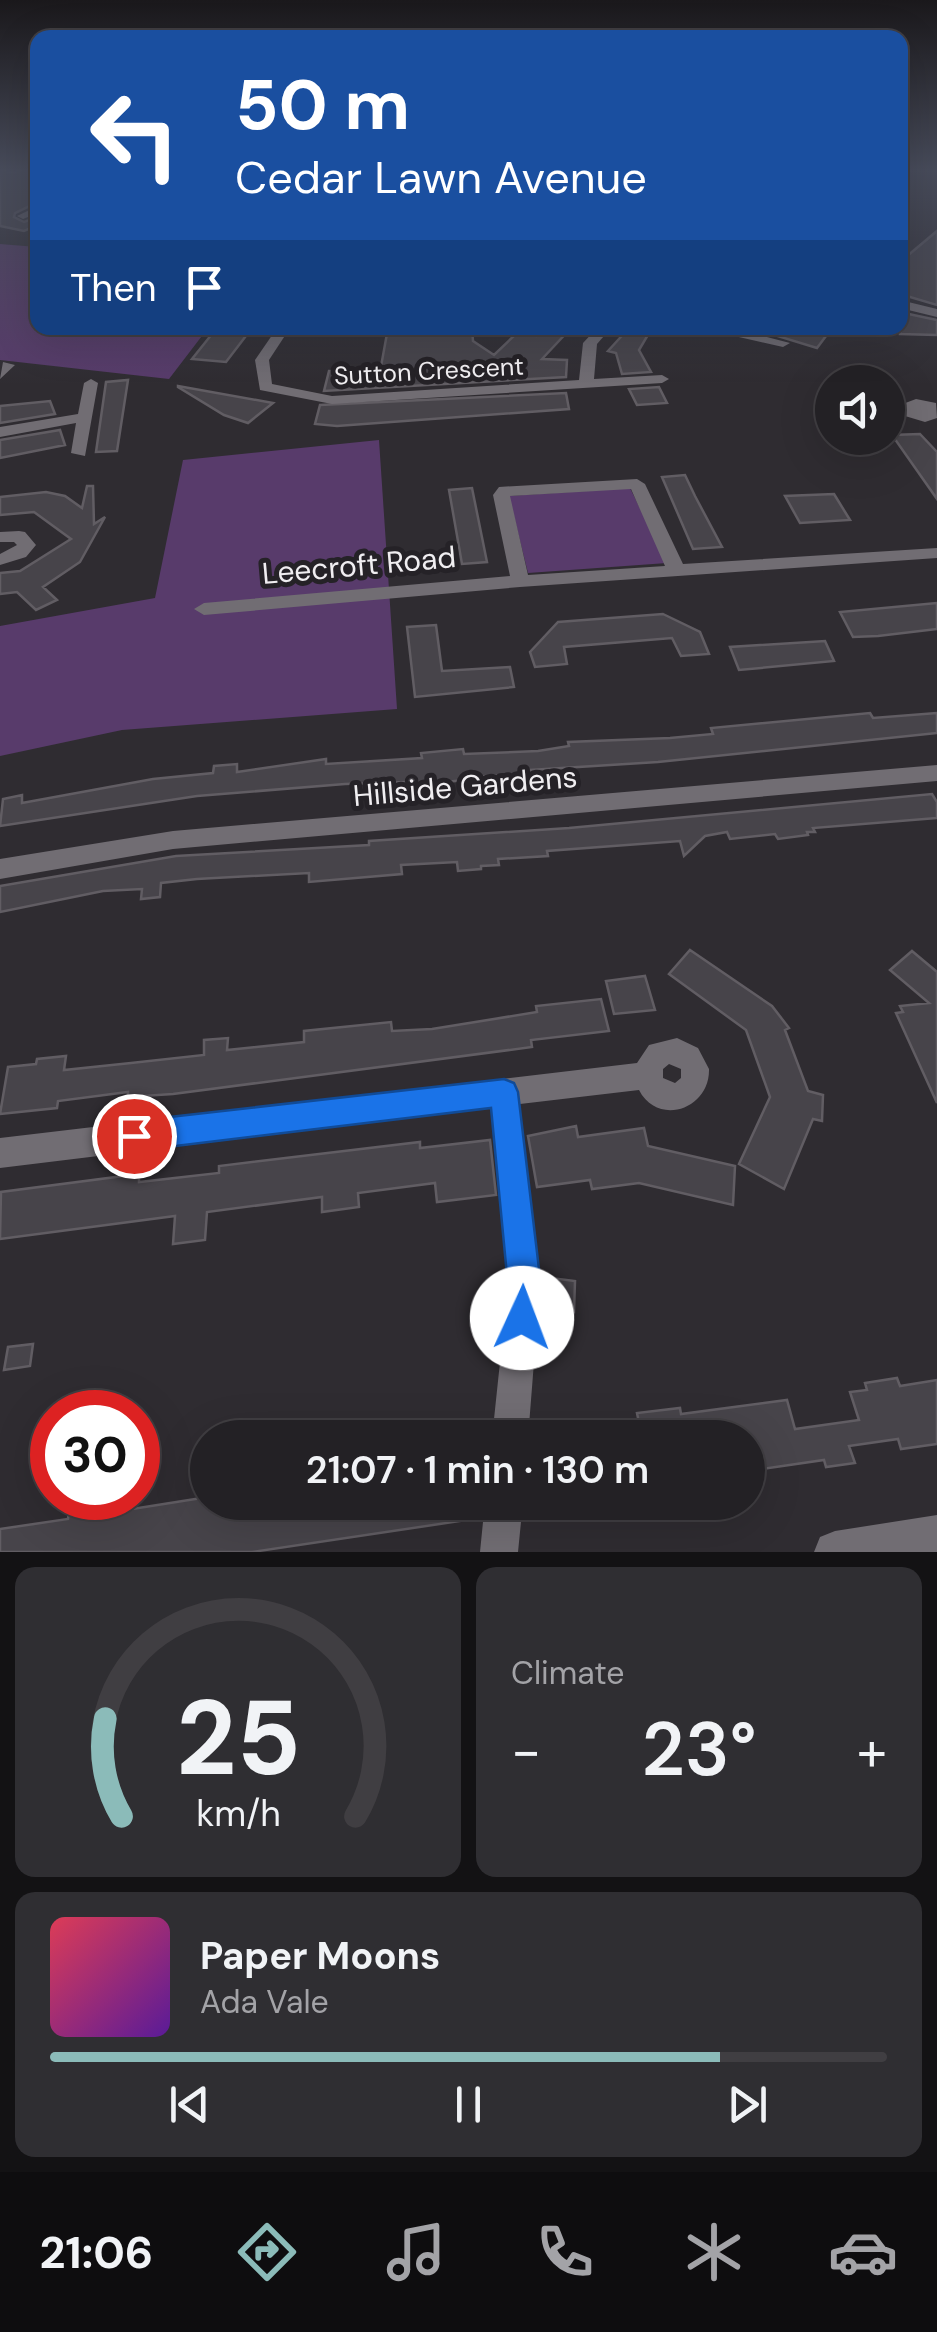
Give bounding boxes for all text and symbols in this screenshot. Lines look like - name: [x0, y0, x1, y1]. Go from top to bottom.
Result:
- text: 50 m: [235, 60, 410, 151]
- icon: left: [70, 70, 200, 200]
- text: Cedar Lawn Avenue: [235, 148, 647, 207]
- icon: arrive: [177, 260, 232, 315]
- text: Then: [70, 263, 157, 313]
- street label: Sutton Crescent: [333, 350, 525, 392]
- map controls: [815, 365, 905, 455]
- button: sound: [815, 365, 905, 455]
- street label: Leecroft Road: [260, 537, 458, 593]
- street label: Hillside Gardens: [351, 757, 579, 815]
- pin: [92, 1094, 177, 1179]
- icon: arrive: [107, 1109, 162, 1164]
- position arrow: [470, 1266, 574, 1370]
- speed limit sign: 30: [30, 1390, 160, 1520]
- text: 21:07 · 1 min · 130 m: [306, 1445, 649, 1495]
- text: Climate: [511, 1652, 625, 1694]
- text: 25: [176, 1671, 300, 1806]
- text: 23°: [642, 1701, 756, 1798]
- text: −: [511, 1715, 541, 1787]
- text: +: [857, 1715, 887, 1787]
- text: km/h: [196, 1791, 280, 1837]
- text: Paper Moons: [200, 1931, 440, 1981]
- text: Ada Vale: [200, 1981, 329, 2023]
- icon: previous: [162, 2077, 217, 2132]
- icon: pause: [441, 2077, 496, 2132]
- icon: next: [720, 2077, 775, 2132]
- icon: directions: [232, 2217, 302, 2287]
- icon: music: [381, 2217, 451, 2287]
- icon: phone: [530, 2217, 600, 2287]
- icon: climate: [679, 2217, 749, 2287]
- icon: car: [828, 2217, 898, 2287]
- text: 21:06: [39, 2223, 153, 2282]

